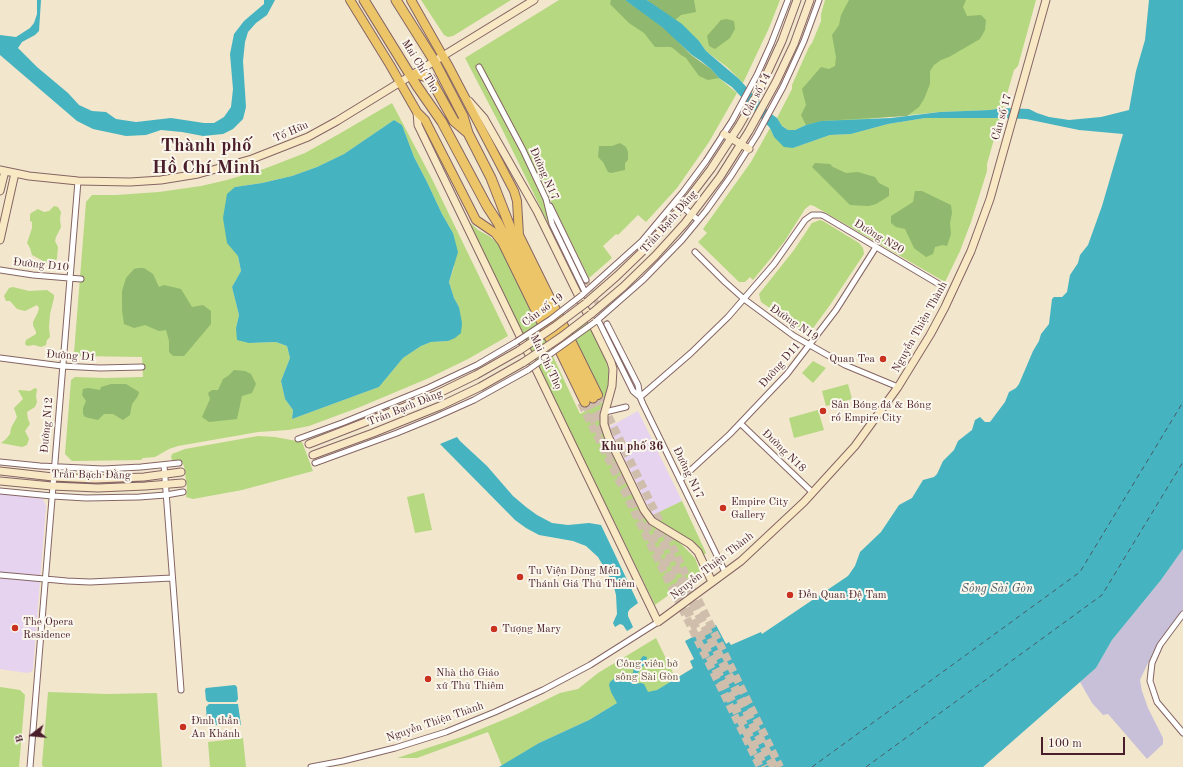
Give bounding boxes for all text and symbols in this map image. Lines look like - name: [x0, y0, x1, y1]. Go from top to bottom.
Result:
- street label: Mai Chí Thọ: [399, 37, 441, 95]
- street label: Cầu số 14: [740, 71, 774, 119]
- street label: Cầu số 17: [989, 92, 1015, 142]
- street label: Tố Hữu: [272, 118, 310, 146]
- district label: Thành phố Hồ Chí Minh: [152, 135, 260, 179]
- street label: Đường N17: [527, 146, 561, 202]
- street label: Trần Bạch Đằng: [638, 188, 700, 256]
- street label: Đường N20: [852, 217, 906, 257]
- street label: Đường D10: [12, 256, 70, 274]
- street label: Nguyễn Thiện Thành: [889, 279, 951, 375]
- street label: Cầu số 19: [520, 291, 566, 329]
- street label: Đường N19: [767, 302, 821, 344]
- street label: Mai Chí Thọ: [527, 332, 565, 392]
- street label: Đường D11: [757, 340, 803, 390]
- street label: Đường D1: [46, 348, 96, 364]
- place label: Quan Tea: [829, 352, 875, 366]
- marker: Quan Tea: [878, 354, 888, 364]
- street label: Trần Bạch Đằng: [366, 387, 444, 429]
- street label: Đường N12: [38, 397, 56, 453]
- place label: Sân Bóng đá & Bóng rổ Empire City: [831, 398, 931, 424]
- marker: Sân Bóng đá & Bóng rổ Empire City: [818, 406, 828, 416]
- street label: Đường N18: [759, 427, 809, 475]
- district label: Khu phố 36: [601, 440, 663, 454]
- street label: Đường N17: [670, 445, 706, 501]
- street label: Trần Bạch Đằng: [51, 468, 131, 482]
- place label: Empire City Gallery: [731, 495, 789, 521]
- marker: Empire City Gallery: [718, 503, 728, 513]
- street label: Nguyễn Thiện Thành: [668, 529, 756, 603]
- place label: Tu Viện Dòng Mến Thánh Giá Thủ Thiêm: [528, 564, 635, 590]
- marker: Tu Viện Dòng Mến Thánh Giá Thủ Thiêm: [515, 572, 525, 582]
- water label: Sông Sài Gòn: [961, 582, 1033, 596]
- place label: Đền Quan Đệ Tam: [798, 588, 887, 602]
- marker: Đền Quan Đệ Tam: [785, 590, 795, 600]
- place label: The Opera Residence: [23, 615, 73, 641]
- place label: Tượng Mary: [502, 622, 561, 636]
- marker: The Opera Residence: [10, 623, 20, 633]
- marker: Tượng Mary: [489, 624, 499, 634]
- park label: Công viên bờ sông Sài Gòn: [616, 657, 678, 683]
- place label: Nhà thờ Giáo xứ Thủ Thiêm: [436, 666, 504, 692]
- marker: Nhà thờ Giáo xứ Thủ Thiêm: [423, 674, 433, 684]
- street label: Nguyễn Thiện Thành: [385, 699, 485, 745]
- place label: Đình thần An Khánh: [191, 714, 240, 740]
- north arrow: [12, 715, 52, 755]
- marker: Đình thần An Khánh: [178, 722, 188, 732]
- scale bar: [1043, 729, 1127, 755]
- text: B: [14, 733, 26, 744]
- text: 100 m: [1048, 738, 1082, 750]

